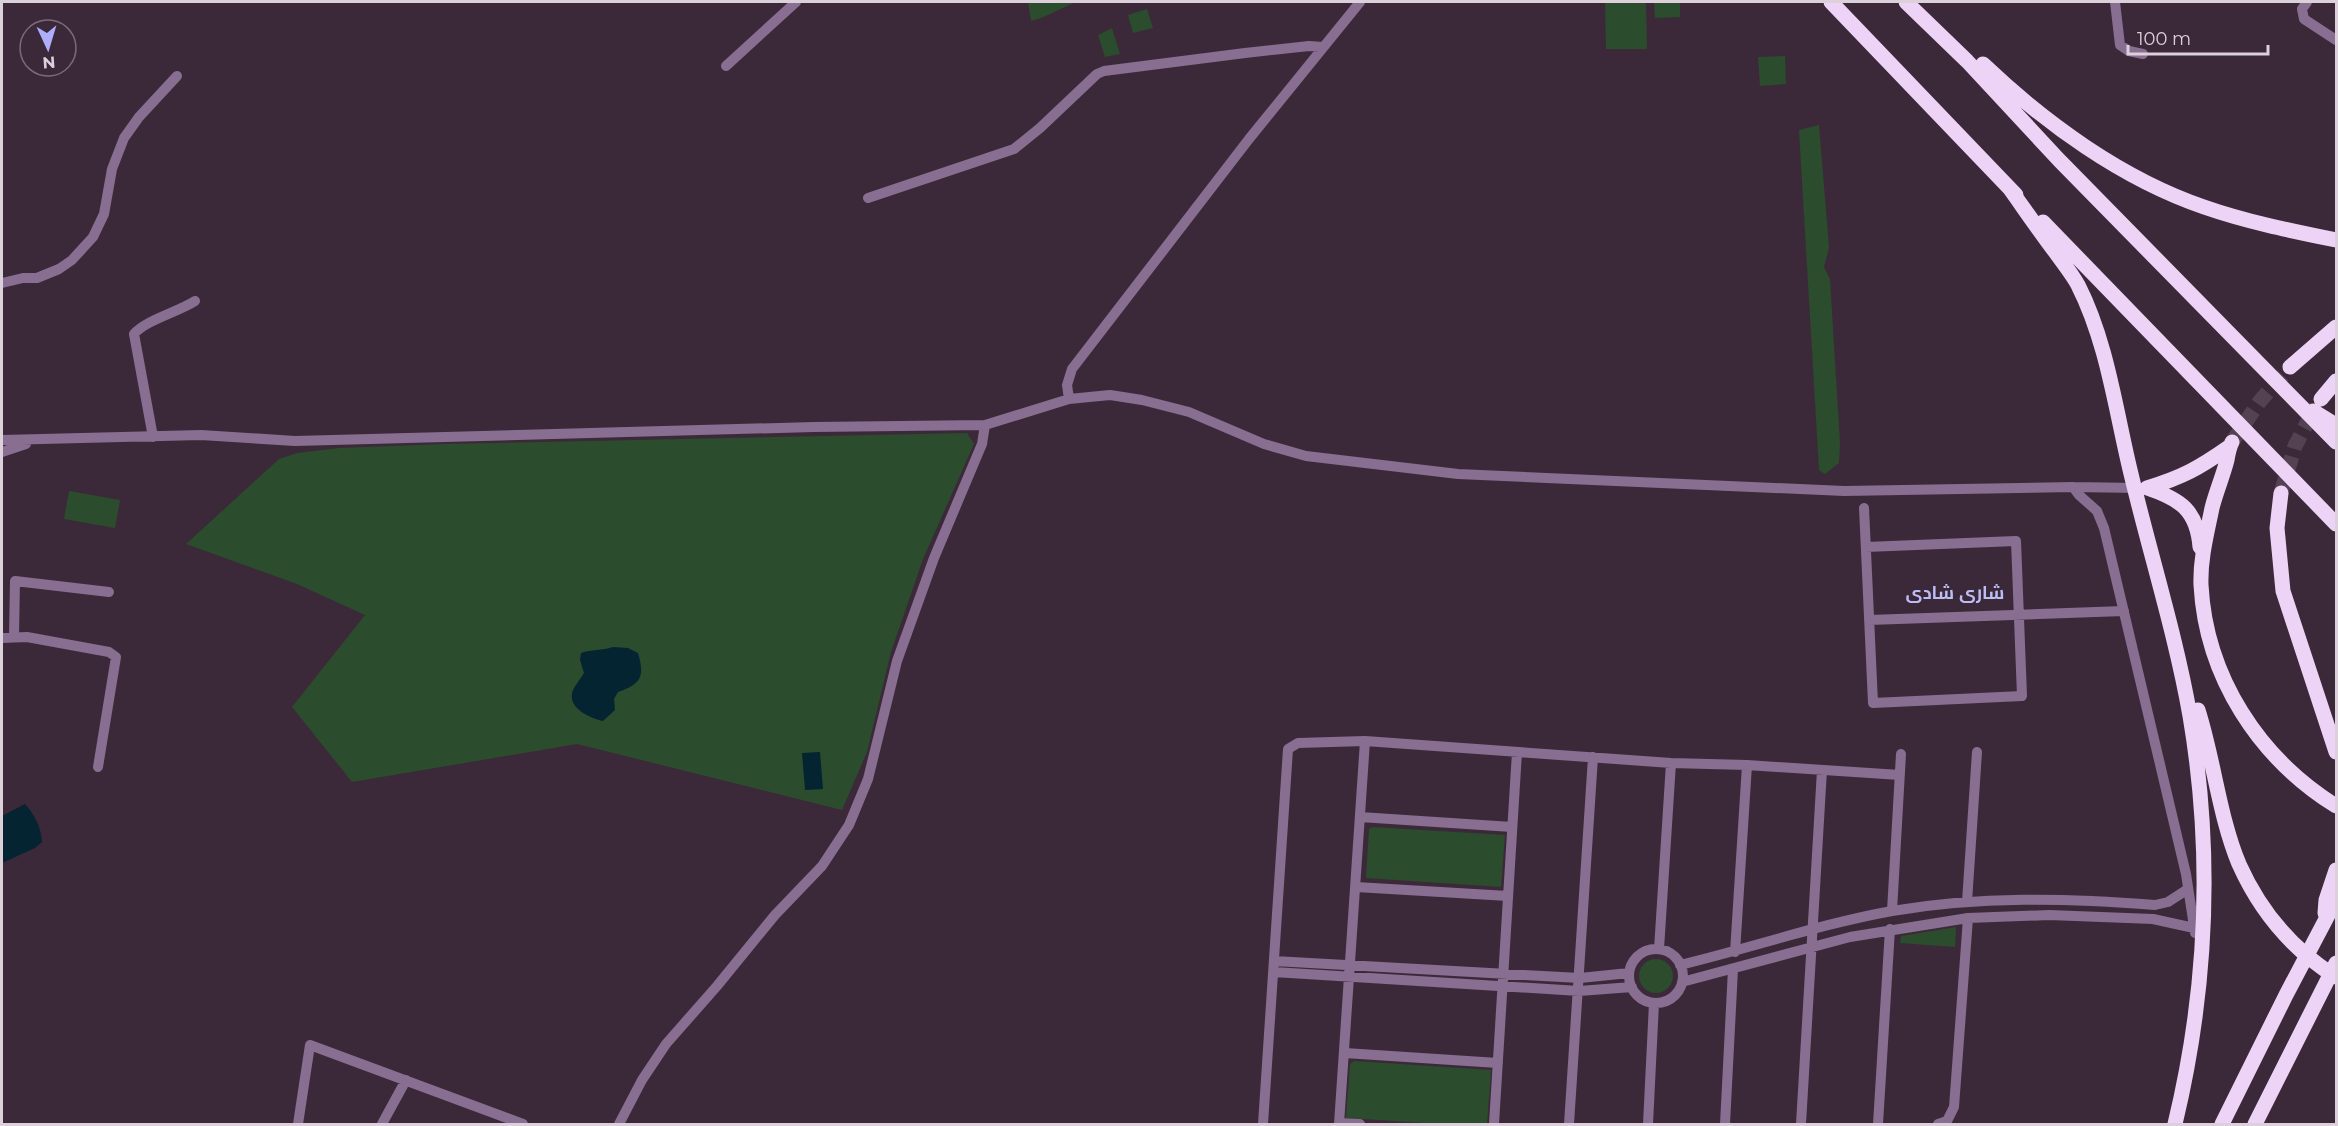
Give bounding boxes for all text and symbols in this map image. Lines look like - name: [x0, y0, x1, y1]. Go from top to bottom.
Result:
- north arrow: [18, 18, 78, 78]
- scale bar: [2128, 18, 2268, 56]
- text: 100 m: [2137, 28, 2191, 50]
- text: N: [42, 53, 56, 72]
- district label: شاری شادی: [1906, 582, 2004, 604]

